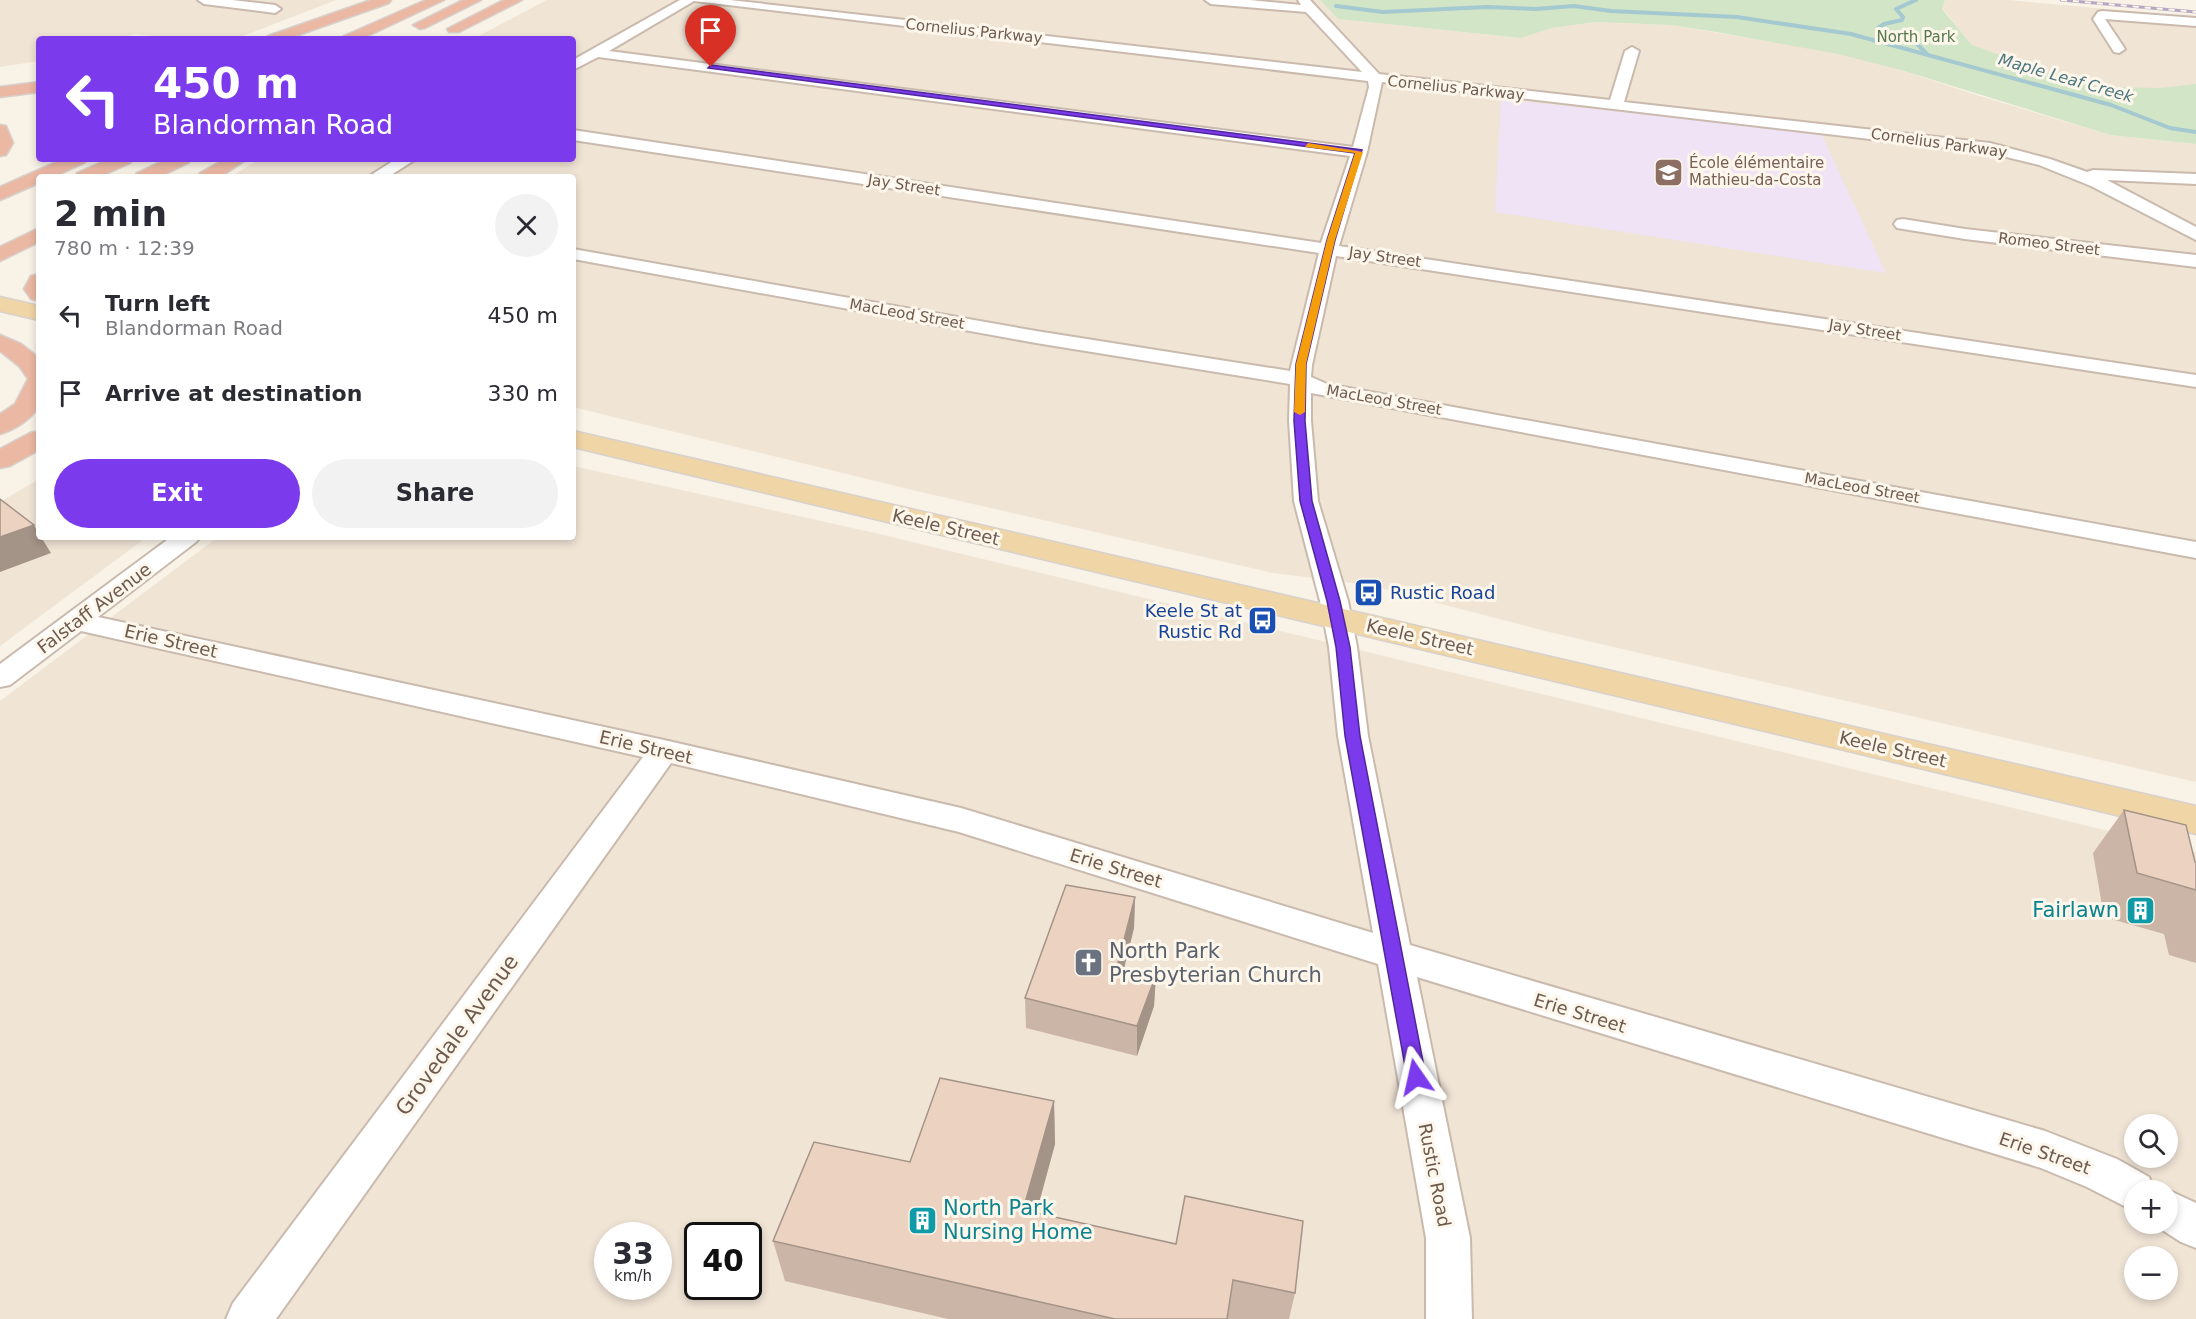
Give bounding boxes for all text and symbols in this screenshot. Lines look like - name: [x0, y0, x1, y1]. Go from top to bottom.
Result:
- pin: [685, 5, 736, 67]
- icon: arrive: [694, 14, 727, 47]
- street label: Cornelius Parkway: [905, 15, 1043, 47]
- park label: North Park: [1876, 28, 1956, 46]
- water label: Maple Leaf Creek: [1997, 50, 2136, 107]
- text: 450 m: [153, 59, 299, 108]
- icon: left: [54, 60, 132, 138]
- street label: Cornelius Parkway: [1387, 72, 1525, 104]
- text: Blandorman Road: [153, 109, 393, 140]
- street label: Cornelius Parkway: [1870, 125, 2008, 161]
- place label: École élémentaire Mathieu-da-Costa: [1689, 153, 1824, 189]
- school or university icon: École élémentaire Mathieu-da-Costa: [1652, 156, 1684, 188]
- street label: Jay Street: [866, 170, 941, 200]
- text: 2 min: [54, 193, 167, 234]
- button: close: [495, 194, 558, 257]
- street label: Romeo Street: [1997, 229, 2101, 259]
- text: 780 m · 12:39: [54, 236, 195, 260]
- street label: Jay Street: [1347, 243, 1422, 271]
- text: Turn left: [105, 291, 210, 316]
- street label: MacLeod Street: [848, 295, 966, 333]
- icon: left: [54, 299, 87, 332]
- text: 450 m: [488, 303, 558, 328]
- street label: Jay Street: [1827, 315, 1902, 345]
- text: Blandorman Road: [105, 316, 283, 340]
- icon: arrive: [54, 377, 87, 410]
- text: Arrive at destination: [105, 381, 362, 406]
- text: 330 m: [488, 381, 558, 406]
- street label: MacLeod Street: [1325, 381, 1443, 419]
- button: Exit: [54, 459, 300, 528]
- button: Share: [312, 459, 558, 528]
- street label: MacLeod Street: [1803, 469, 1921, 507]
- street label: Keele Street: [890, 504, 1002, 550]
- street label: Falstaff Avenue: [33, 558, 155, 658]
- bus stop icon: Rustic Road: [1353, 576, 1385, 608]
- place label: Rustic Road: [1390, 582, 1495, 603]
- place label: Keele St at Rustic Rd: [1145, 600, 1242, 642]
- bus stop icon: Keele St at Rustic Rd: [1247, 604, 1279, 636]
- street label: Keele Street: [1364, 614, 1476, 660]
- street label: Erie Street: [122, 620, 220, 662]
- street label: Erie Street: [597, 726, 695, 768]
- street label: Keele Street: [1837, 726, 1949, 772]
- street label: Erie Street: [1067, 844, 1165, 892]
- building icon: Fairlawn: [2124, 894, 2156, 926]
- place label: Fairlawn: [2032, 898, 2119, 922]
- place label: North Park Presbyterian Church: [1109, 939, 1322, 987]
- church icon: North Park Presbyterian Church: [1072, 947, 1104, 979]
- street label: Grovedale Avenue: [391, 950, 523, 1120]
- street label: Erie Street: [1531, 989, 1629, 1037]
- position arrow: [1384, 1045, 1448, 1109]
- map controls: [2124, 1114, 2178, 1300]
- button: search: [2124, 1114, 2178, 1168]
- street label: Rustic Road: [1415, 1121, 1455, 1229]
- street label: Erie Street: [1997, 1128, 2093, 1178]
- button: +: [2124, 1180, 2178, 1234]
- place label: North Park Nursing Home: [943, 1196, 1093, 1244]
- building icon: North Park Nursing Home: [906, 1204, 938, 1236]
- speed limit sign: 40: [684, 1222, 762, 1300]
- text: 33: [612, 1236, 654, 1271]
- button: −: [2124, 1246, 2178, 1300]
- text: km/h: [614, 1267, 652, 1285]

